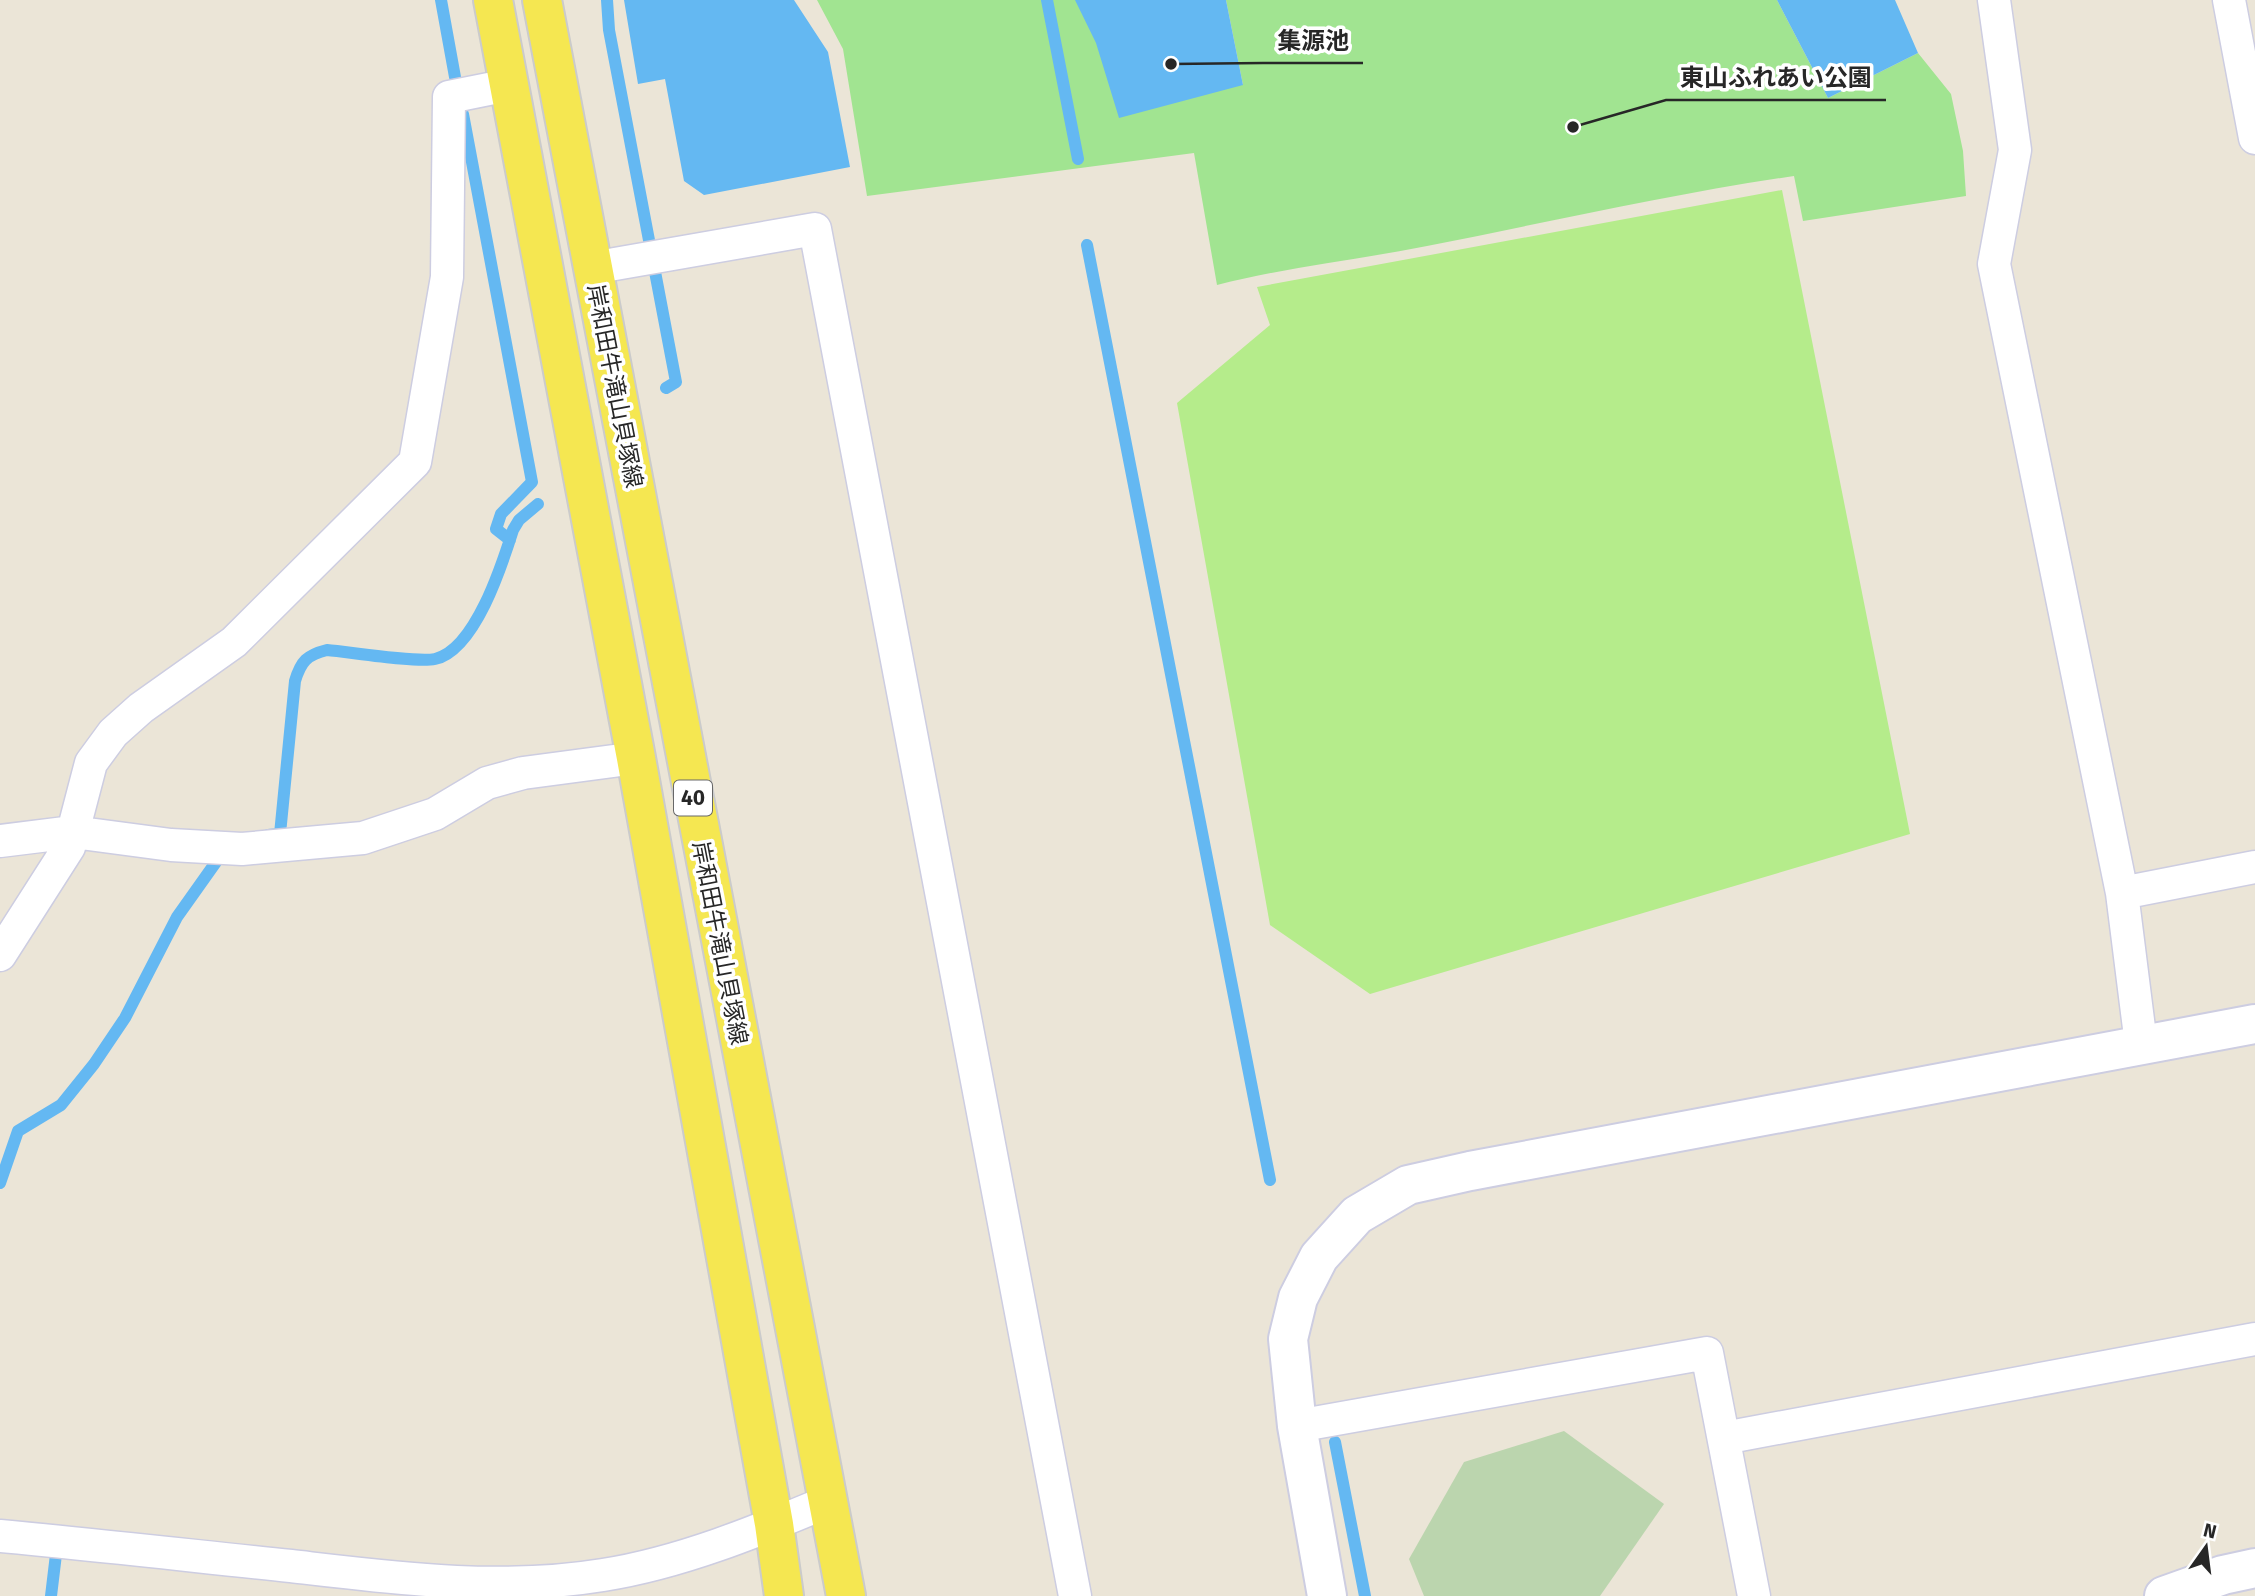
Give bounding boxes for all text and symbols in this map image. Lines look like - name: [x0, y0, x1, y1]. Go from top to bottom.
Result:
- callout: 集源池: [1263, 18, 1363, 63]
- text: 集源池: [1277, 27, 1349, 55]
- callout: 東山ふれあい公園: [1666, 55, 1886, 100]
- text: 東山ふれあい公園: [1680, 64, 1872, 92]
- street label: 岸和田牛滝山貝塚線: [582, 282, 648, 490]
- road number: 40: [674, 780, 712, 816]
- street label: 岸和田牛滝山貝塚線: [687, 839, 753, 1047]
- north arrow: [2171, 1512, 2241, 1582]
- text: N: [2201, 1518, 2219, 1544]

